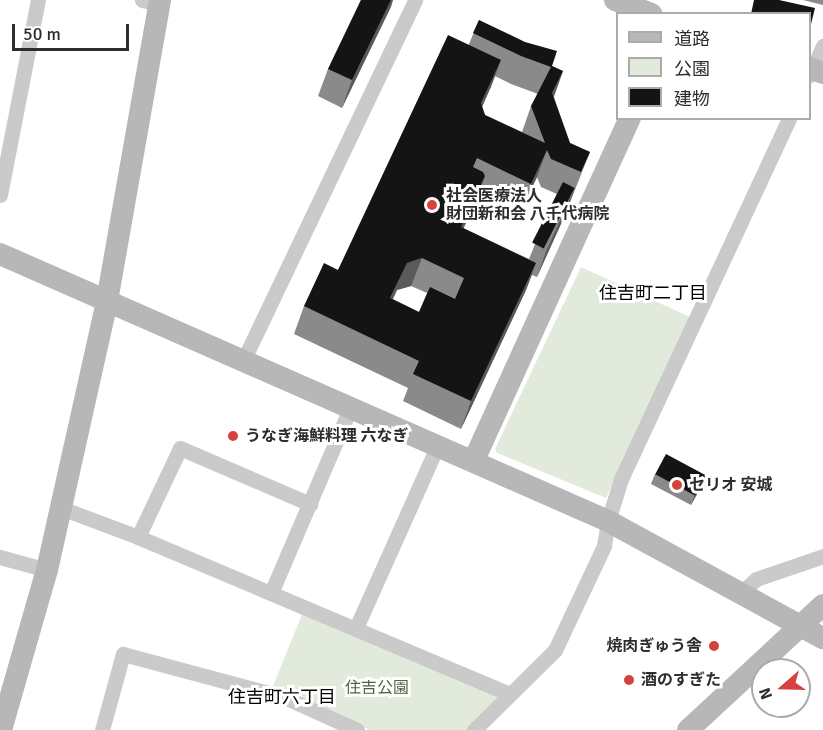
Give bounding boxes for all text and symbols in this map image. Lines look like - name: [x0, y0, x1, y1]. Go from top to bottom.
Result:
- scale bar: [15, 12, 132, 50]
- legend: [616, 12, 811, 120]
- text: 50 m: [23, 23, 61, 45]
- text: 道路: [674, 28, 710, 50]
- text: 公園: [674, 58, 710, 80]
- text: 建物: [674, 88, 710, 110]
- place label: 社会医療法人 財団新和会 八千代病院: [446, 186, 610, 224]
- marker: 社会医療法人 財団新和会 八千代病院: [423, 196, 441, 214]
- district label: 住吉町二丁目: [599, 282, 707, 304]
- place label: うなぎ海鮮料理 六なぎ: [245, 426, 409, 446]
- marker: うなぎ海鮮料理 六なぎ: [226, 429, 240, 443]
- place label: セリオ 安城: [689, 475, 773, 495]
- marker: セリオ 安城: [670, 478, 684, 492]
- place label: 焼肉ぎゅう舎: [606, 636, 702, 656]
- marker: 焼肉ぎゅう舎: [707, 639, 721, 653]
- north arrow: [751, 658, 811, 718]
- place label: 酒のすぎた: [641, 670, 721, 690]
- marker: 酒のすぎた: [622, 673, 636, 687]
- park label: 住吉公園: [345, 678, 409, 698]
- text: N: [755, 685, 777, 702]
- district label: 住吉町六丁目: [228, 686, 336, 708]

